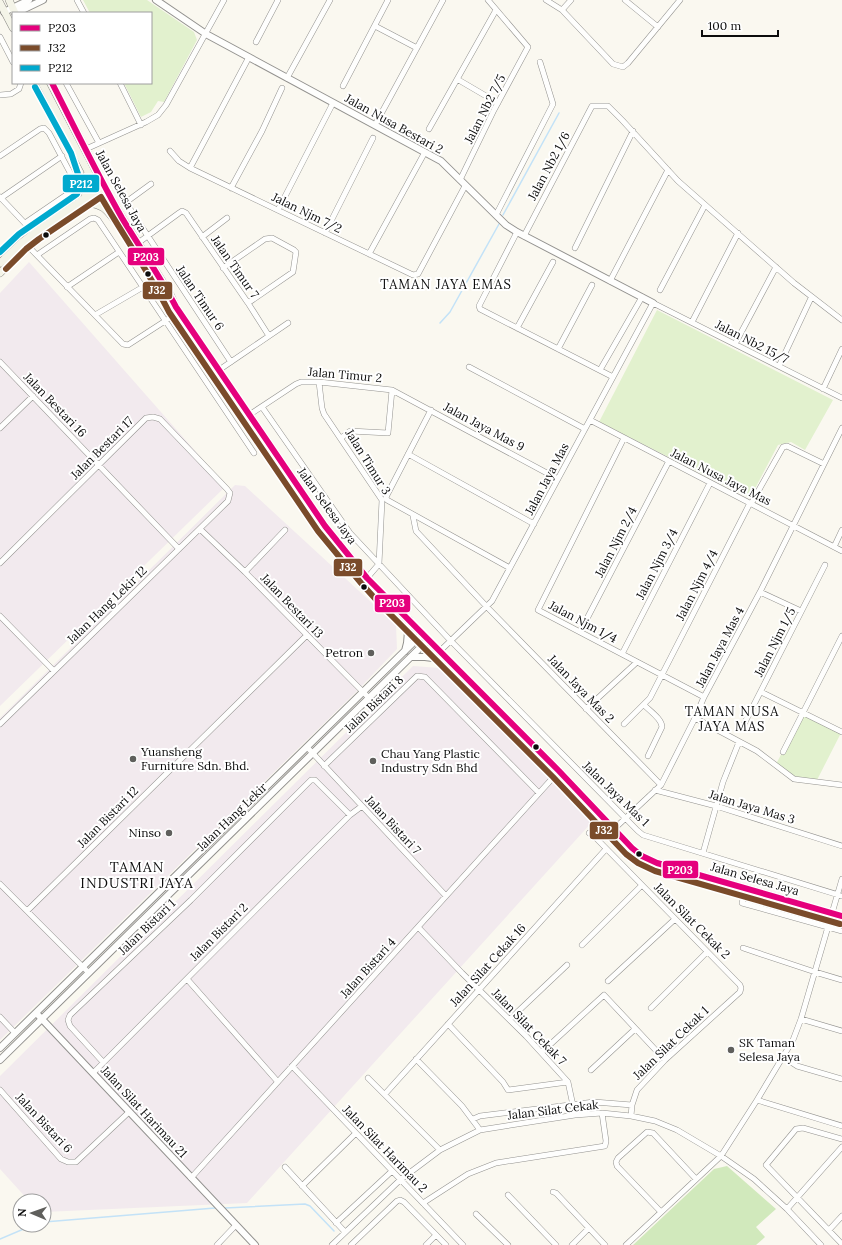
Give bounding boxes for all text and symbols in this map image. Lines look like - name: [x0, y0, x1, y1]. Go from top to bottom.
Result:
- legend: [12, 12, 152, 84]
- scale bar: [702, 12, 778, 38]
- text: 100 m: [708, 18, 741, 33]
- text: P203: [48, 20, 76, 35]
- text: J32: [47, 40, 66, 55]
- text: P212: [48, 60, 73, 75]
- street label: Jalan Nb2 7/5: [460, 72, 509, 147]
- street label: Jalan Nusa Bestari 2: [342, 90, 446, 157]
- street label: Jalan Nb2 1/6: [524, 129, 574, 204]
- street label: Jalan Selesa Jaya: [92, 146, 150, 234]
- line badge: P212: [62, 174, 100, 193]
- text: P212: [69, 177, 93, 191]
- street label: Jalan Njm 7/2: [268, 189, 345, 237]
- unlabelled marker: [41, 230, 51, 240]
- street label: Jalan Timur 7: [208, 232, 263, 301]
- line badge: P203: [127, 247, 165, 266]
- text: P203: [133, 250, 159, 264]
- street label: Jalan Timur 6: [173, 262, 228, 333]
- unlabelled marker: [143, 269, 153, 279]
- district label: TAMAN JAYA EMAS: [380, 276, 512, 293]
- line badge: J32: [142, 281, 173, 300]
- text: J32: [149, 283, 166, 297]
- street label: Jalan Nb2 15/7: [712, 316, 792, 368]
- street label: Jalan Timur 2: [306, 364, 383, 385]
- street label: Jalan Bestari 16: [20, 369, 90, 440]
- street label: Jalan Jaya Mas 9: [440, 399, 527, 454]
- street label: Jalan Bestari 17: [67, 413, 136, 483]
- street label: Jalan Timur 3: [342, 425, 395, 498]
- street label: Jalan Jaya Mas: [521, 440, 572, 518]
- street label: Jalan Nusa Jaya Mas: [668, 444, 774, 508]
- street label: Jalan Selesa Jaya: [294, 464, 360, 547]
- street label: Jalan Njm 2/4: [591, 504, 641, 581]
- street label: Jalan Njm 3/4: [632, 526, 682, 603]
- street label: Jalan Njm 4/4: [672, 547, 722, 624]
- line badge: J32: [333, 558, 363, 577]
- text: J32: [340, 560, 357, 574]
- street label: Jalan Hang Lekir 12: [63, 563, 150, 647]
- street label: Jalan Bestari 13: [257, 570, 327, 641]
- unlabelled marker: [359, 582, 369, 592]
- line badge: P203: [374, 594, 411, 613]
- text: P203: [379, 596, 405, 610]
- street label: Jalan Njm 1/4: [545, 597, 620, 647]
- street label: Jalan Jaya Mas 4: [692, 604, 747, 690]
- street label: Jalan Njm 1/5: [750, 605, 799, 680]
- place label: Petron: [325, 645, 363, 660]
- marker: Petron: [366, 648, 376, 658]
- street label: Jalan Jaya Mas 2: [544, 651, 618, 726]
- street label: Jalan Bistari 8: [340, 672, 406, 736]
- district label: TAMAN NUSA JAYA MAS: [685, 703, 779, 735]
- unlabelled marker: [531, 742, 541, 752]
- place label: Yuansheng Furniture Sdn. Bhd.: [140, 744, 249, 773]
- place label: Chau Yang Plastic Industry Sdn Bhd: [381, 746, 480, 775]
- marker: Yuansheng Furniture Sdn. Bhd.: [128, 754, 138, 764]
- marker: Chau Yang Plastic Industry Sdn Bhd: [368, 756, 378, 766]
- street label: Jalan Jaya Mas 1: [579, 757, 653, 829]
- street label: Jalan Hang Lekir: [193, 779, 270, 854]
- street label: Jalan Bistari 12: [73, 783, 141, 851]
- street label: Jalan Jaya Mas 3: [706, 786, 797, 827]
- street label: Jalan Bistari 7: [362, 791, 425, 857]
- line badge: J32: [589, 821, 619, 840]
- text: J32: [596, 823, 613, 837]
- place label: Ninso: [129, 825, 161, 840]
- marker: Ninso: [164, 828, 174, 838]
- unlabelled marker: [634, 849, 644, 859]
- district label: TAMAN INDUSTRI JAYA: [80, 858, 194, 892]
- street label: Jalan Selesa Jaya: [708, 858, 801, 898]
- line badge: P203: [662, 860, 699, 879]
- text: P203: [667, 863, 693, 877]
- street label: Jalan Silat Cekak 2: [651, 879, 733, 962]
- street label: Jalan Bistari 1: [114, 896, 178, 958]
- street label: Jalan Bistari 2: [186, 900, 251, 964]
- street label: Jalan Silat Cekak 16: [446, 920, 529, 1010]
- street label: Jalan Bistari 4: [336, 934, 399, 1002]
- street label: Jalan Silat Cekak 7: [488, 985, 570, 1068]
- street label: Jalan Silat Cekak 1: [629, 1003, 712, 1083]
- place label: SK Taman Selesa Jaya: [739, 1035, 800, 1064]
- marker: SK Taman Selesa Jaya: [726, 1045, 736, 1055]
- street label: Jalan Silat Harimau 21: [97, 1062, 191, 1161]
- street label: Jalan Bistari 6: [12, 1089, 76, 1156]
- street label: Jalan Silat Cekak: [506, 1096, 600, 1123]
- street label: Jalan Silat Harimau 2: [339, 1101, 431, 1195]
- north arrow: [12, 1193, 52, 1233]
- text: N: [15, 1208, 29, 1217]

